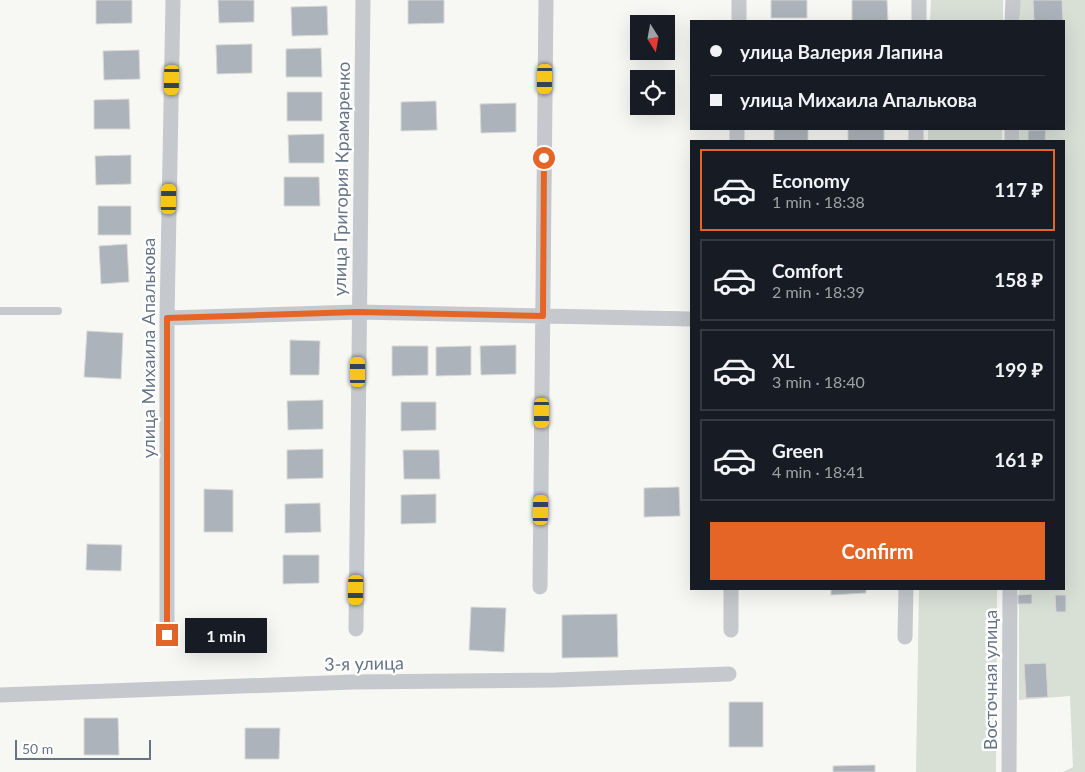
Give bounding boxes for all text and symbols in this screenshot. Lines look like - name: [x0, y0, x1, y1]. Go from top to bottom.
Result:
- north arrow: [630, 15, 675, 60]
- map controls: [630, 15, 675, 115]
- text: улица Валерия Лапина: [740, 40, 943, 63]
- street label: улица Григория Крамаренко: [328, 62, 354, 296]
- car: [537, 64, 552, 94]
- car: [164, 65, 179, 95]
- button: locate: [630, 70, 675, 115]
- text: улица Михаила Апалькова: [740, 88, 977, 111]
- route start: [533, 147, 555, 169]
- icon: car: [712, 168, 757, 213]
- text: Economy: [772, 169, 850, 192]
- text: 117 ₽: [994, 178, 1043, 201]
- car: [161, 184, 176, 214]
- text: 1 min · 18:38: [772, 192, 865, 211]
- street label: улица Михаила Апалькова: [137, 238, 159, 458]
- icon: car: [712, 258, 757, 303]
- text: Comfort: [772, 259, 843, 282]
- text: 158 ₽: [994, 268, 1043, 291]
- text: 2 min · 18:39: [772, 282, 865, 301]
- icon: car: [712, 348, 757, 393]
- text: XL: [772, 349, 795, 372]
- car: [350, 357, 365, 387]
- text: 199 ₽: [994, 358, 1043, 381]
- text: 3 min · 18:40: [772, 372, 865, 391]
- car: [534, 398, 549, 428]
- icon: car: [712, 438, 757, 483]
- text: Green: [772, 439, 823, 462]
- text: 161 ₽: [994, 448, 1043, 471]
- text: 4 min · 18:41: [772, 462, 865, 481]
- car: [533, 495, 548, 525]
- button: Confirm: [710, 522, 1045, 580]
- car: [348, 575, 363, 605]
- street label: Восточная улица: [979, 610, 1001, 750]
- callout: 1 min: [184, 618, 267, 652]
- route end: [156, 624, 178, 646]
- text: 1 min: [206, 626, 246, 645]
- street label: 3-я улица: [324, 651, 404, 675]
- scale bar: [15, 737, 151, 760]
- text: 50 m: [22, 740, 53, 757]

